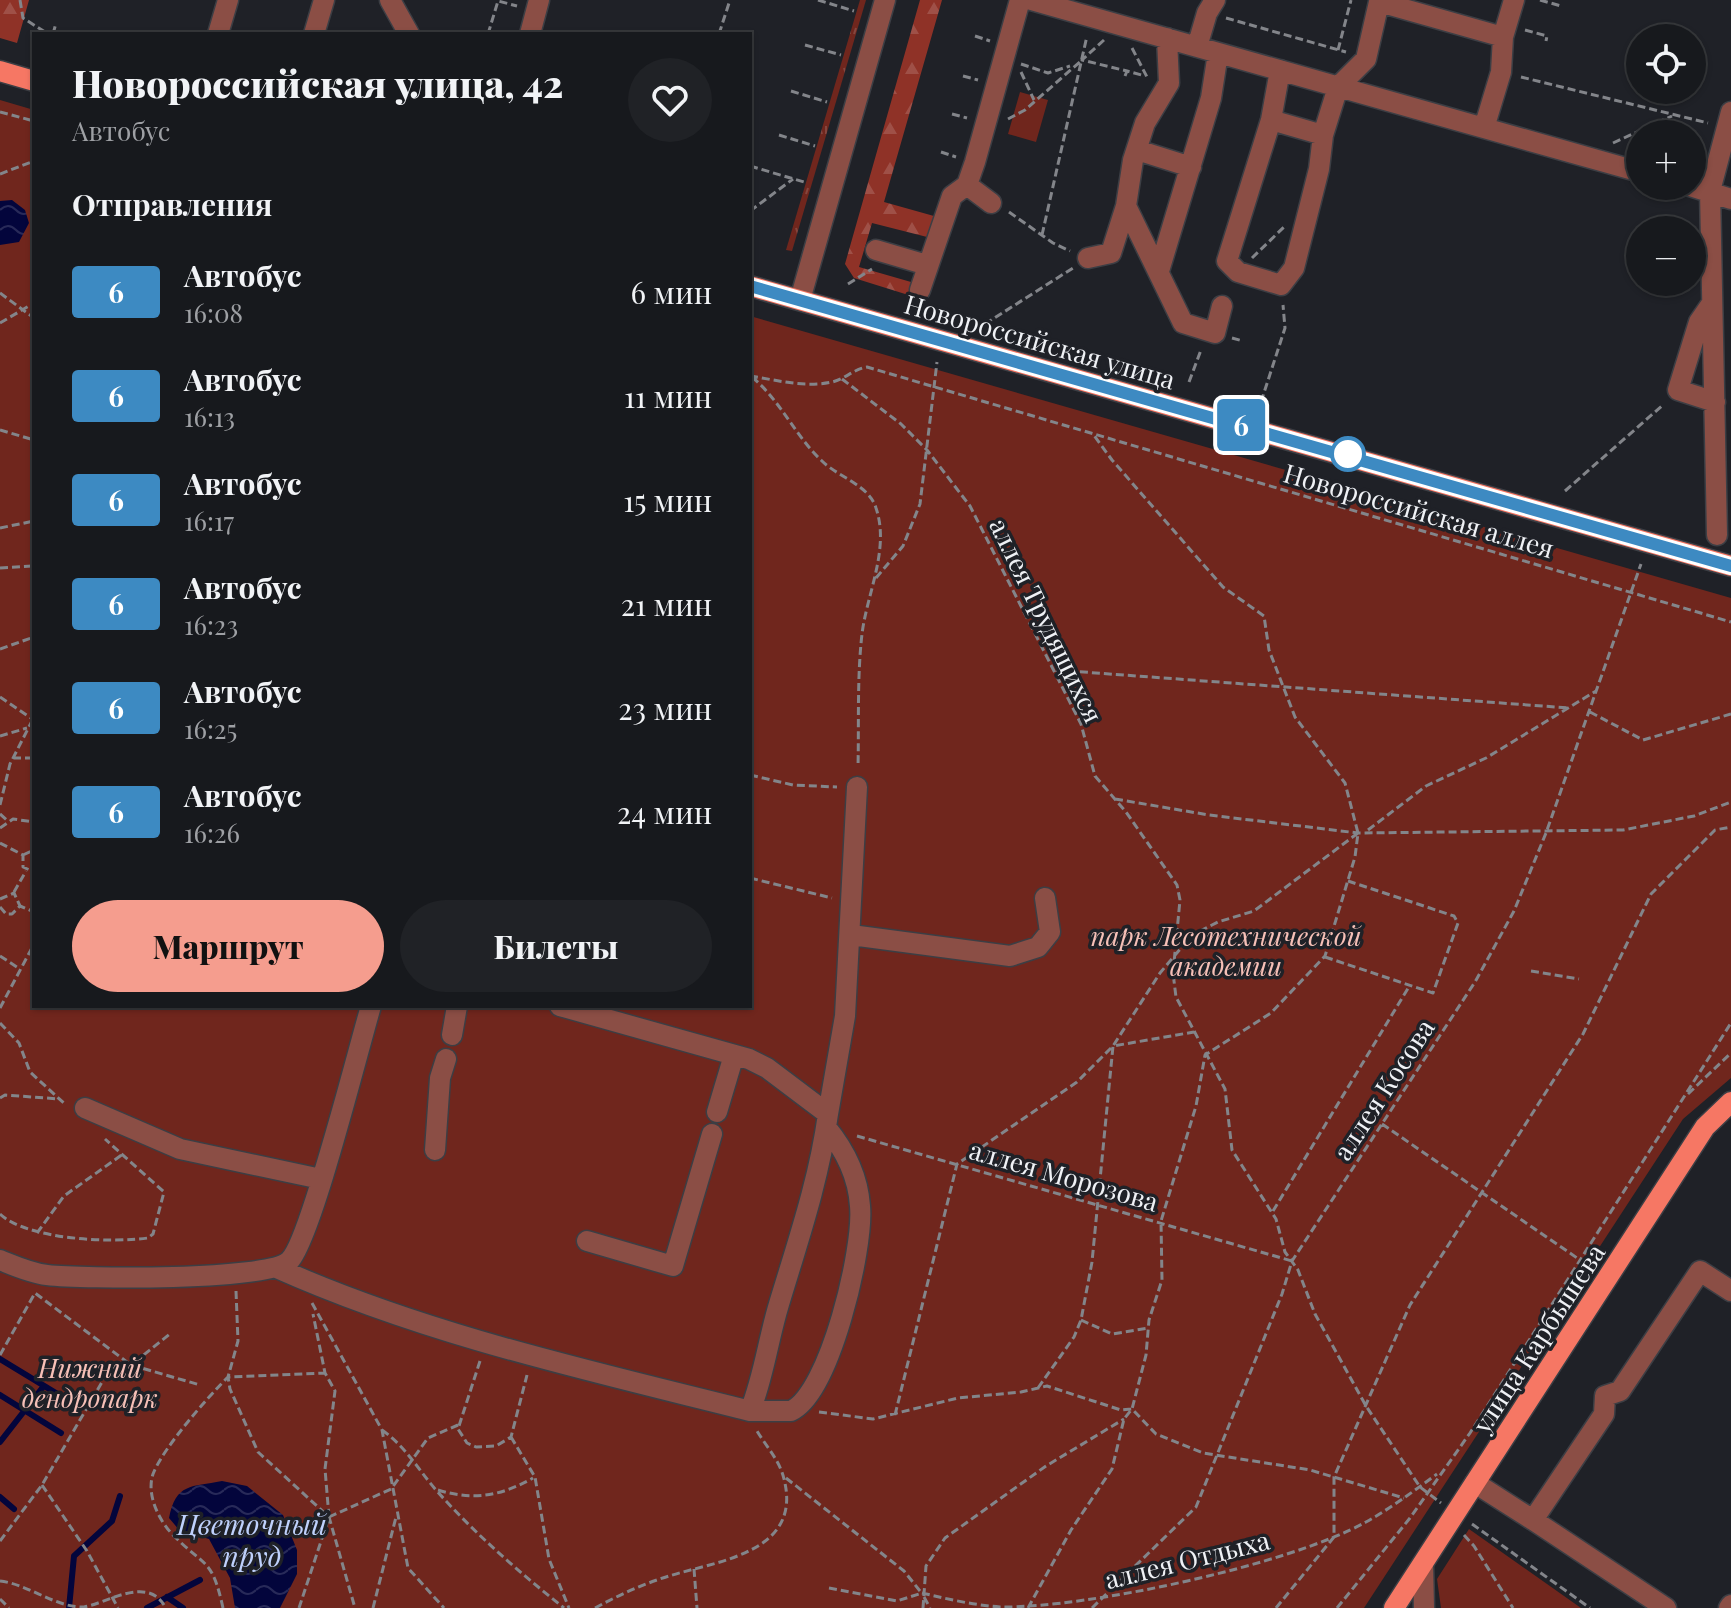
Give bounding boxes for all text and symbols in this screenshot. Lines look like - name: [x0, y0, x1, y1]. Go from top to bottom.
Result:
- map controls: [1626, 24, 1706, 296]
- button: locate: [1626, 24, 1706, 104]
- text: Новороссийская улица, 42: [72, 57, 563, 108]
- button: heart: [628, 58, 712, 142]
- text: Автобус: [72, 113, 170, 148]
- button: +: [1626, 120, 1706, 200]
- text: Отправления: [72, 184, 272, 224]
- button: −: [1626, 216, 1706, 296]
- text: Автобус: [184, 255, 302, 295]
- text: 6 мин: [631, 272, 712, 312]
- text: 6: [108, 273, 124, 310]
- street label: Новороссийская улица: [901, 286, 1180, 396]
- text: 16:08: [184, 295, 243, 330]
- text: Автобус: [184, 359, 302, 399]
- text: 11 мин: [624, 376, 712, 416]
- text: 6: [108, 377, 124, 414]
- text: 16:13: [184, 399, 235, 434]
- line badge: 6: [1215, 399, 1267, 451]
- text: 6: [1233, 406, 1249, 443]
- unlabelled marker: [1331, 437, 1365, 471]
- street label: Новороссийская аллея: [1280, 455, 1558, 565]
- text: Автобус: [184, 463, 302, 503]
- text: 15 мин: [623, 480, 712, 520]
- text: 6: [108, 481, 124, 518]
- text: 16:17: [184, 503, 234, 538]
- street label: аллея Трудящихся: [982, 512, 1112, 728]
- text: Автобус: [184, 567, 302, 607]
- text: 21 мин: [621, 584, 712, 624]
- text: 6: [108, 585, 124, 622]
- text: 16:23: [184, 607, 238, 642]
- text: Автобус: [184, 671, 302, 711]
- text: 23 мин: [618, 688, 712, 728]
- text: 6: [108, 689, 124, 726]
- text: 16:25: [184, 711, 237, 746]
- text: Автобус: [184, 775, 302, 815]
- text: 24 мин: [617, 792, 712, 832]
- text: 6: [108, 793, 124, 830]
- text: 16:26: [184, 815, 240, 850]
- button: Маршрут: [72, 900, 384, 992]
- button: Билеты: [400, 900, 712, 992]
- park label: парк Лесотехнической академии: [1091, 918, 1363, 983]
- street label: аллея Косова: [1324, 1012, 1442, 1166]
- street label: аллея Морозова: [966, 1131, 1163, 1219]
- street label: улица Карбышева: [1463, 1237, 1612, 1440]
- park label: Нижний дендропарк: [22, 1350, 158, 1415]
- water label: Цветочный пруд: [176, 1505, 328, 1574]
- street label: аллея Отдыха: [1101, 1522, 1273, 1596]

